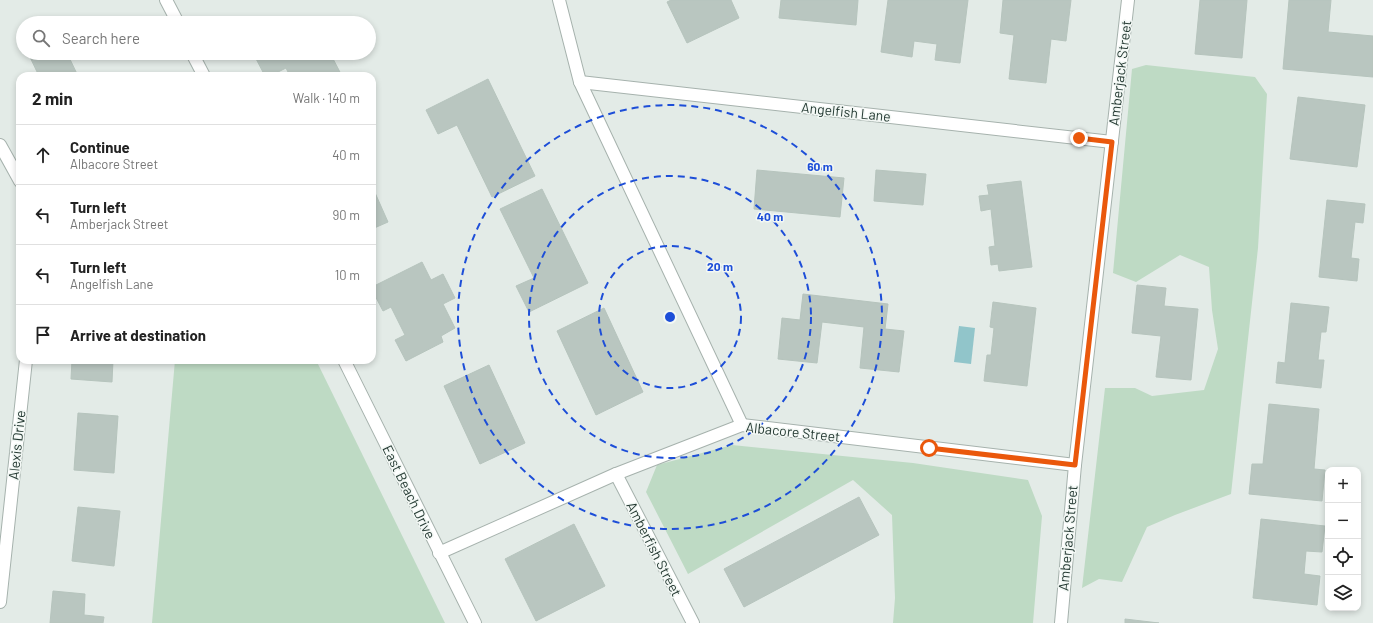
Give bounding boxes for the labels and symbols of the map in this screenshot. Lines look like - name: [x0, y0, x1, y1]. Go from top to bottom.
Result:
- street label: Amberjack Street: [1105, 19, 1134, 127]
- street label: Angelfish Lane: [800, 98, 892, 125]
- route end: [1070, 129, 1088, 147]
- text: 60 m: [807, 159, 833, 173]
- text: 40 m: [757, 209, 783, 223]
- text: 20 m: [707, 259, 733, 273]
- centre of rings: [663, 310, 677, 324]
- street label: Alexis Drive: [4, 409, 29, 481]
- street label: Albacore Street: [745, 418, 841, 445]
- route start: [920, 439, 938, 457]
- street label: East Beach Drive: [379, 442, 440, 542]
- street label: Amberjack Street: [1054, 484, 1081, 592]
- street label: Amberfish Street: [623, 499, 686, 599]

